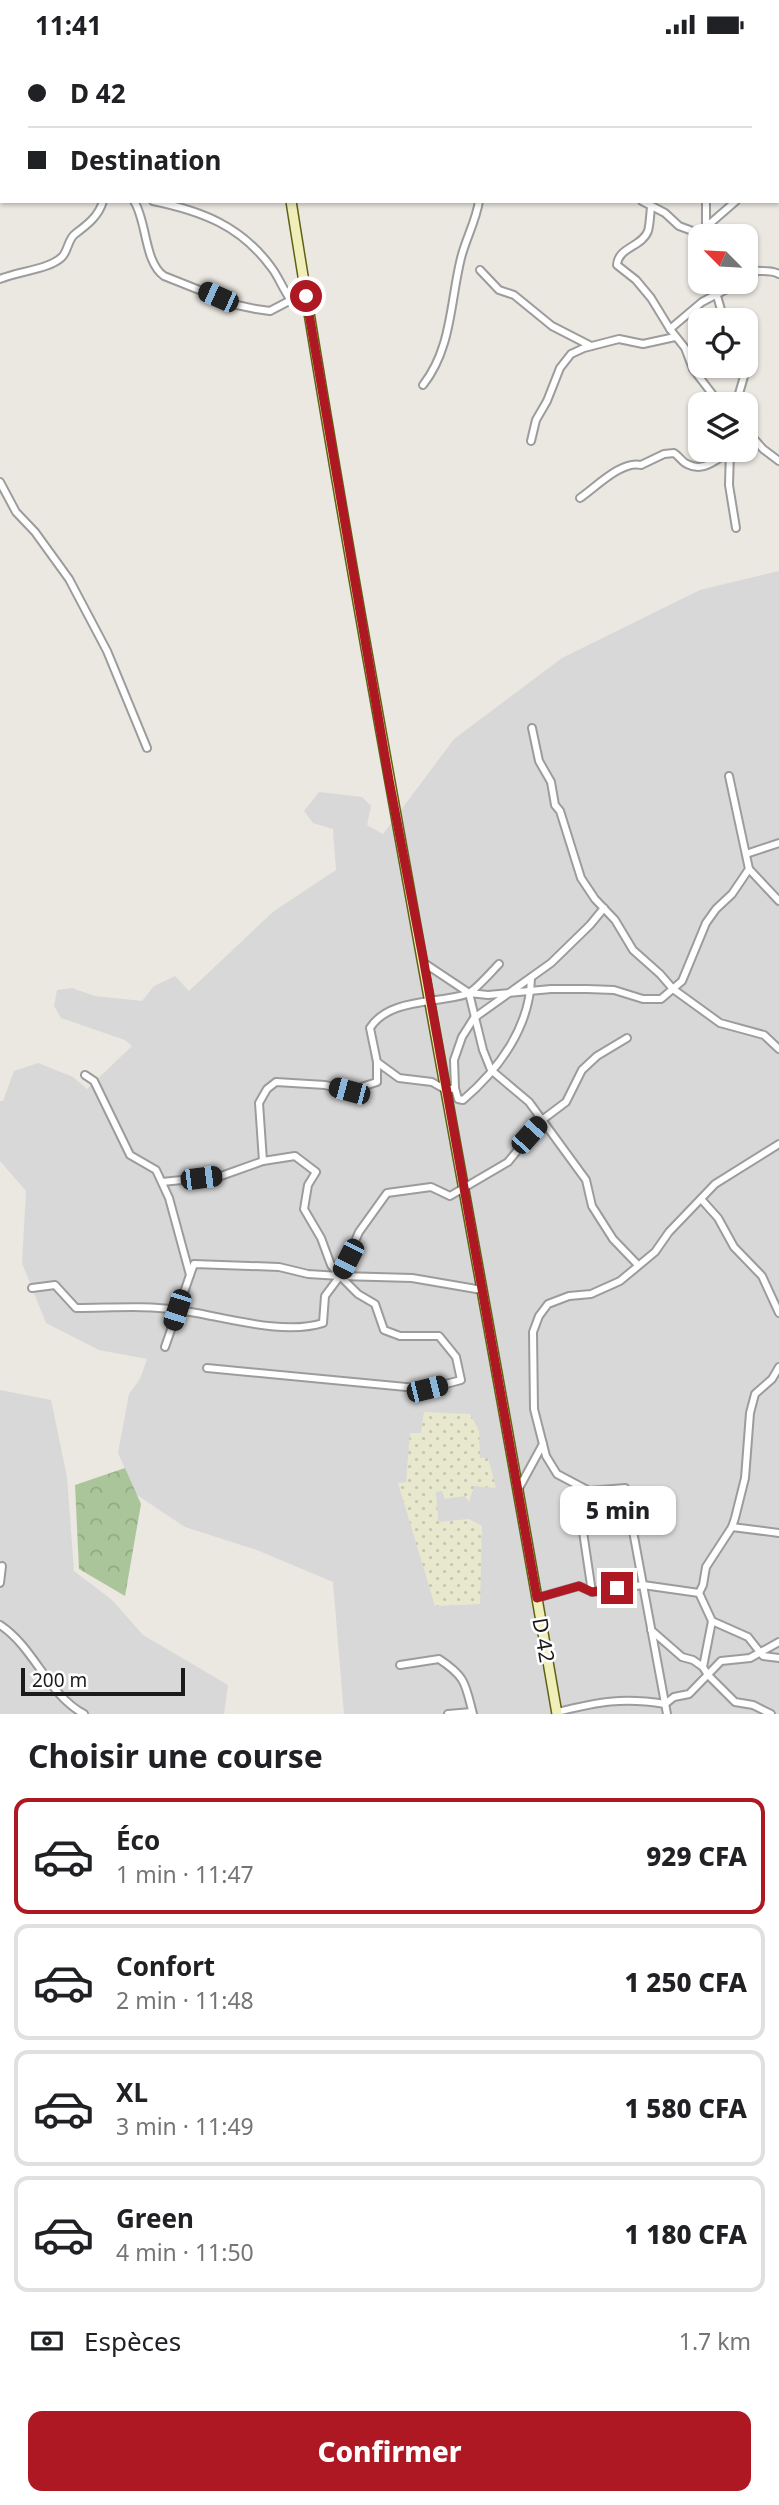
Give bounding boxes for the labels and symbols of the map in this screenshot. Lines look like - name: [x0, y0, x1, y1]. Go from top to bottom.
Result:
- north arrow: [688, 224, 758, 294]
- car: [195, 279, 242, 315]
- route start: [290, 280, 322, 312]
- car: [326, 1075, 373, 1107]
- car: [508, 1112, 551, 1158]
- car: [179, 1165, 224, 1191]
- car: [330, 1236, 367, 1282]
- car: [161, 1287, 194, 1333]
- car: [405, 1374, 450, 1404]
- callout: 5 min: [559, 1487, 675, 1535]
- route end: [601, 1572, 633, 1604]
- street label: D 42: [526, 1615, 562, 1665]
- scale bar: [21, 1665, 186, 1697]

